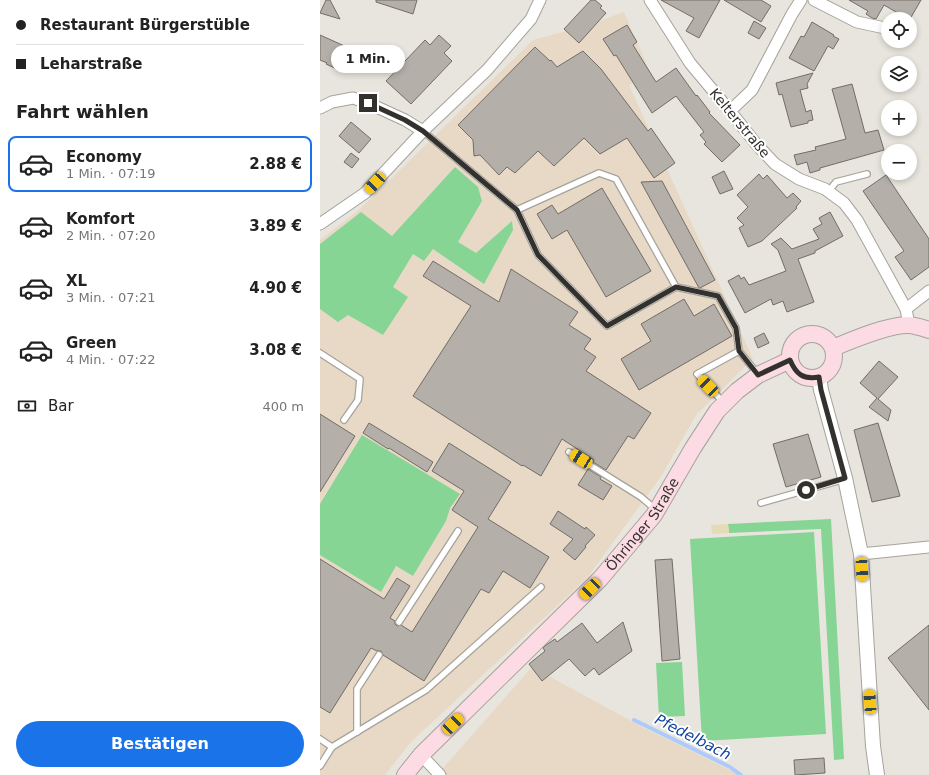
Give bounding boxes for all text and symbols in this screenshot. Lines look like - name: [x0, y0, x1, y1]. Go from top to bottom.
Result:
- map controls: [881, 12, 917, 180]
- button: locate: [881, 12, 917, 48]
- text: Restaurant Bürgerstüble: [40, 16, 250, 34]
- callout: 1 Min.: [331, 45, 405, 73]
- text: 1 Min.: [345, 51, 391, 66]
- text: Leharstraße: [40, 55, 143, 73]
- button: layers: [881, 56, 917, 92]
- street label: Kelterstraße: [706, 85, 774, 161]
- route end: [359, 94, 377, 112]
- button: +: [881, 100, 917, 136]
- text: Fahrt wählen: [16, 101, 149, 122]
- button: −: [881, 144, 917, 180]
- icon: car: [18, 146, 54, 182]
- text: Economy: [66, 148, 142, 166]
- text: 2.88 €: [249, 155, 302, 173]
- text: 1 Min. · 07:19: [66, 166, 155, 181]
- car: [362, 170, 388, 196]
- icon: car: [18, 208, 54, 244]
- text: Komfort: [66, 210, 135, 228]
- text: 3.89 €: [249, 217, 302, 235]
- text: 2 Min. · 07:20: [66, 228, 155, 243]
- icon: car: [18, 270, 54, 306]
- text: XL: [66, 272, 87, 290]
- text: 4.90 €: [249, 279, 302, 297]
- text: 3 Min. · 07:21: [66, 290, 155, 305]
- icon: car: [18, 332, 54, 368]
- text: Green: [66, 334, 117, 352]
- text: 3.08 €: [249, 341, 302, 359]
- text: 4 Min. · 07:22: [66, 352, 155, 367]
- car: [695, 373, 721, 399]
- icon: cash: [16, 395, 38, 417]
- text: Bar: [48, 397, 74, 415]
- text: 400 m: [262, 399, 304, 414]
- car: [568, 448, 594, 470]
- street label: Öhringer Straße: [602, 475, 682, 574]
- route start: [797, 481, 815, 499]
- car: [855, 557, 869, 581]
- car: [577, 576, 603, 602]
- car: [863, 690, 877, 714]
- water label: Pfedelbach: [652, 710, 734, 764]
- car: [440, 711, 466, 737]
- button: Bestätigen: [16, 721, 304, 767]

